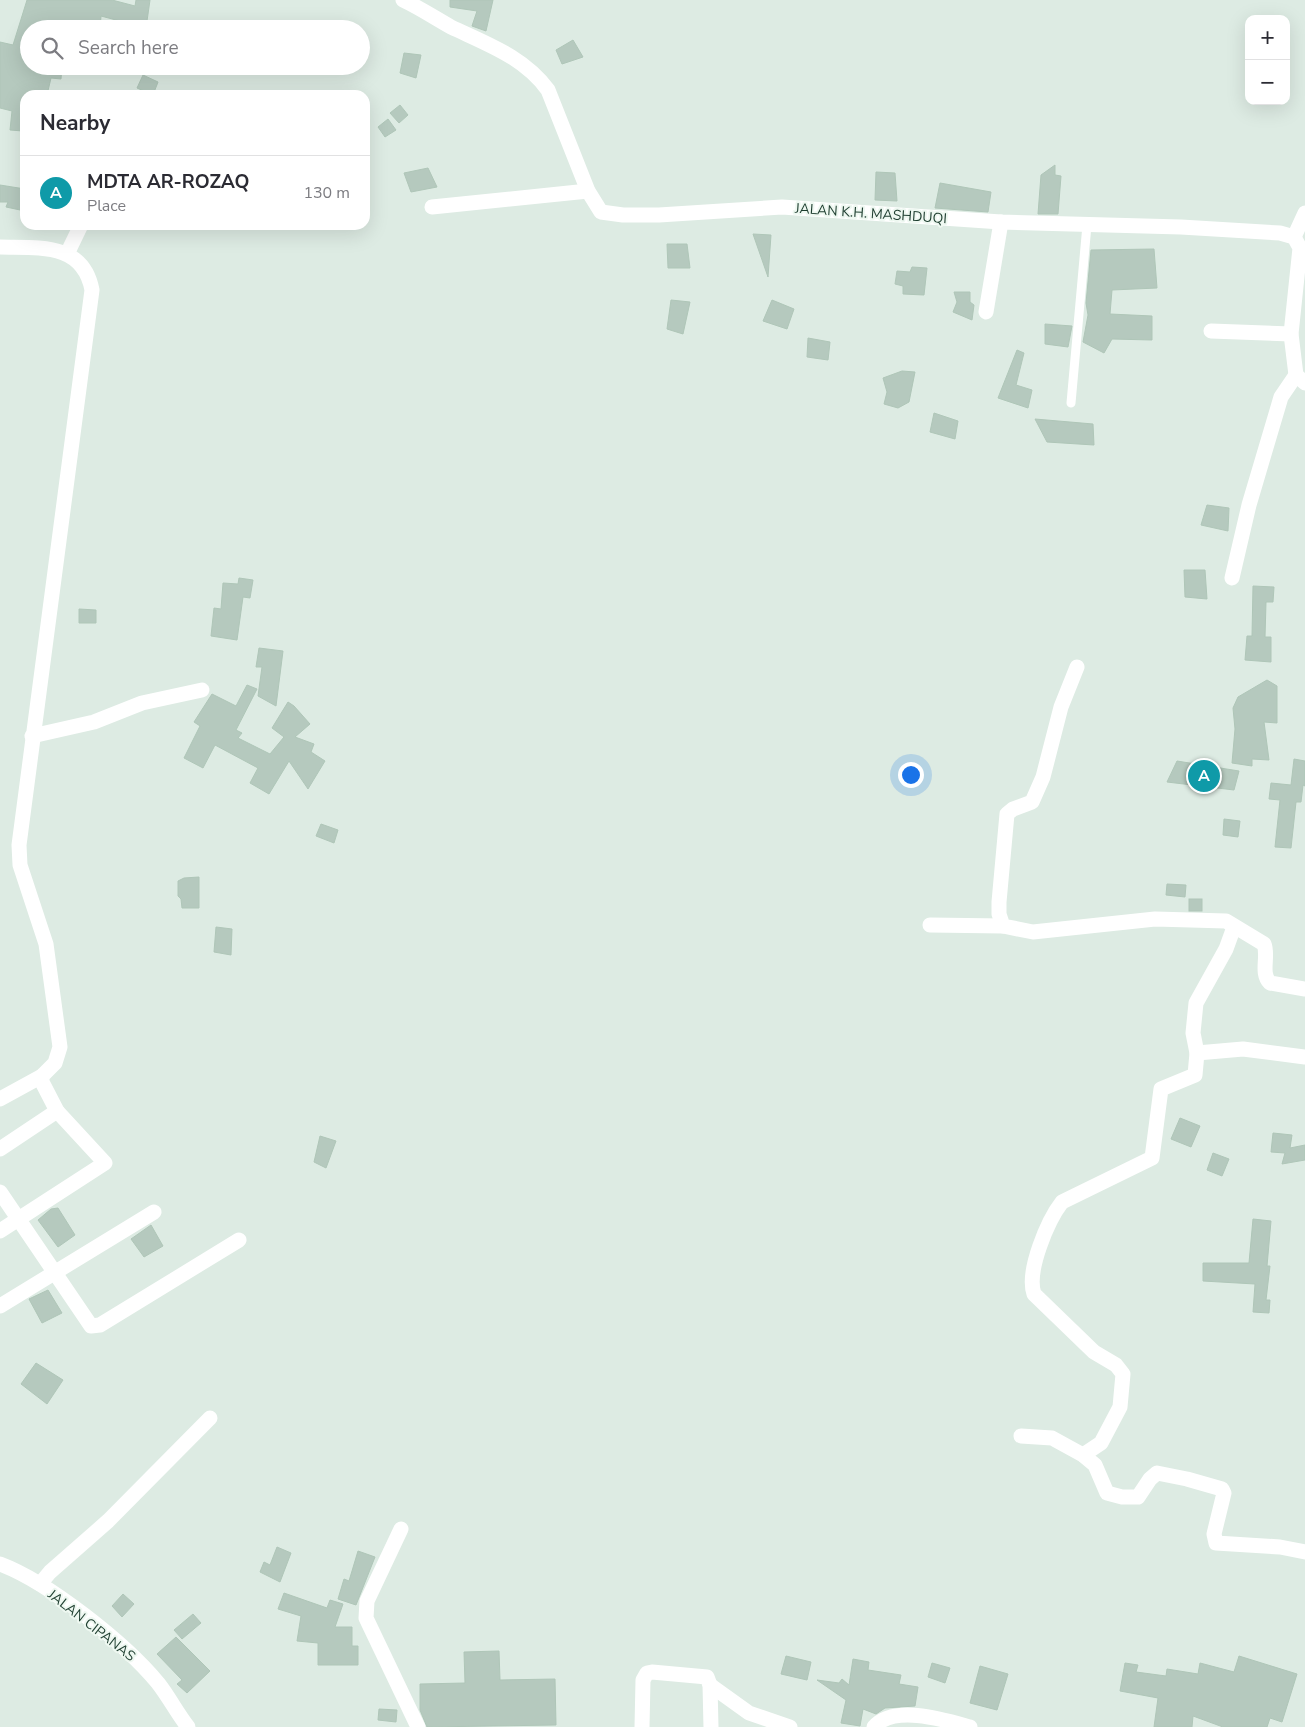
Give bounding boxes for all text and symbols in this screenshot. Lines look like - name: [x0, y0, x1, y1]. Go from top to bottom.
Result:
- map controls: [1245, 15, 1290, 105]
- button: +: [1245, 15, 1290, 60]
- search box: [20, 20, 370, 75]
- icon: search: [38, 34, 66, 62]
- text: Search here: [78, 35, 179, 61]
- button: −: [1245, 60, 1290, 105]
- text: Nearby: [40, 109, 110, 137]
- text: MDTA AR-ROZAQ: [87, 169, 249, 195]
- text: A: [50, 182, 62, 204]
- text: 130 m: [303, 182, 350, 204]
- text: Place: [87, 195, 126, 217]
- street label: JALAN K.H. MASHDUQI: [793, 199, 947, 228]
- pin: A: [1188, 757, 1220, 795]
- your location: [898, 762, 924, 788]
- street label: JALAN CIPANAS: [43, 1585, 140, 1666]

